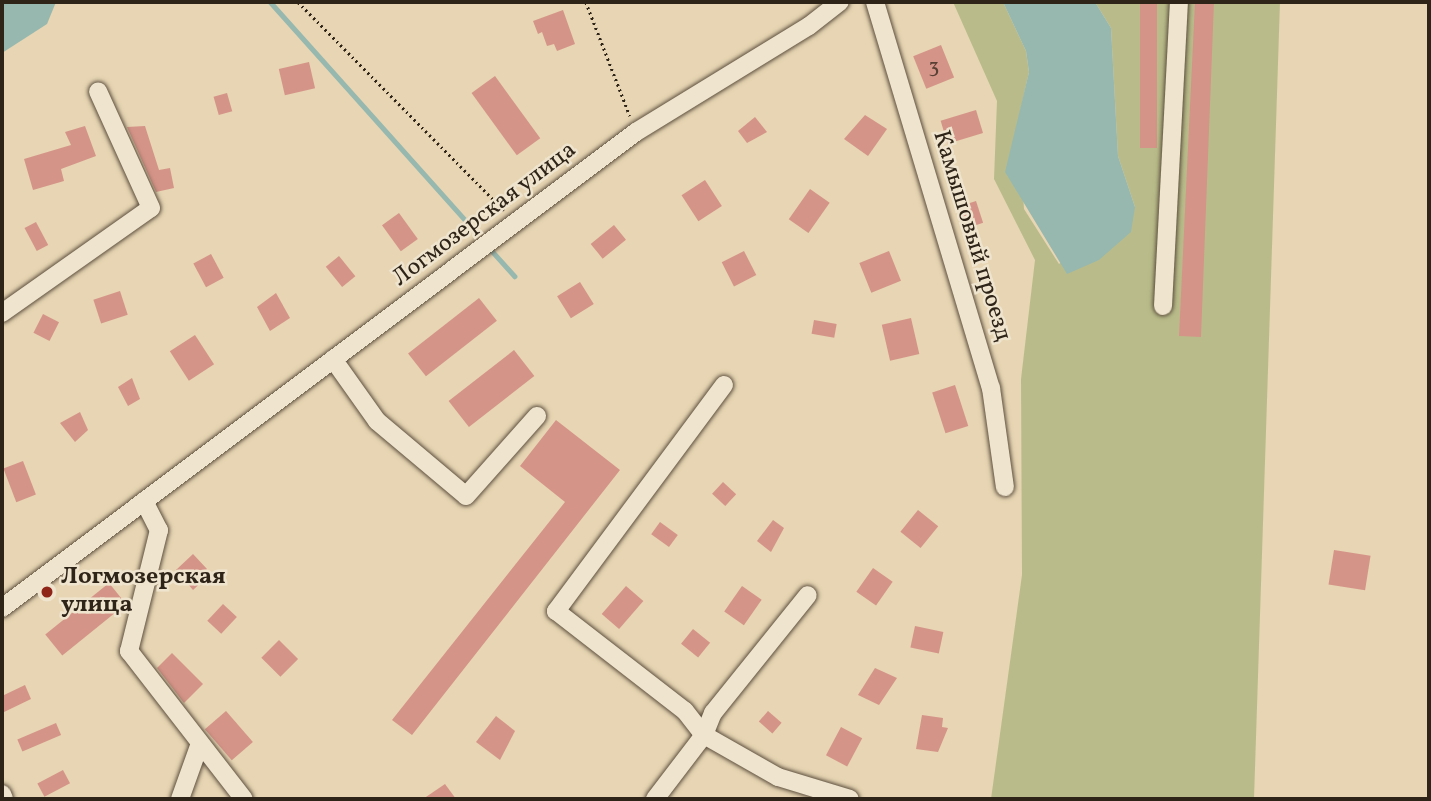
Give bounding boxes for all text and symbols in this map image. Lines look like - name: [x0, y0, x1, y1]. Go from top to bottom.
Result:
- house number: 3: [929, 54, 939, 80]
- street label: Камышовый проезд: [925, 127, 1017, 345]
- street label: Логмозерская улица: [387, 136, 583, 294]
- place label: Логмозерская улица: [61, 564, 226, 620]
- marker: Логмозерская улица: [39, 584, 55, 600]

